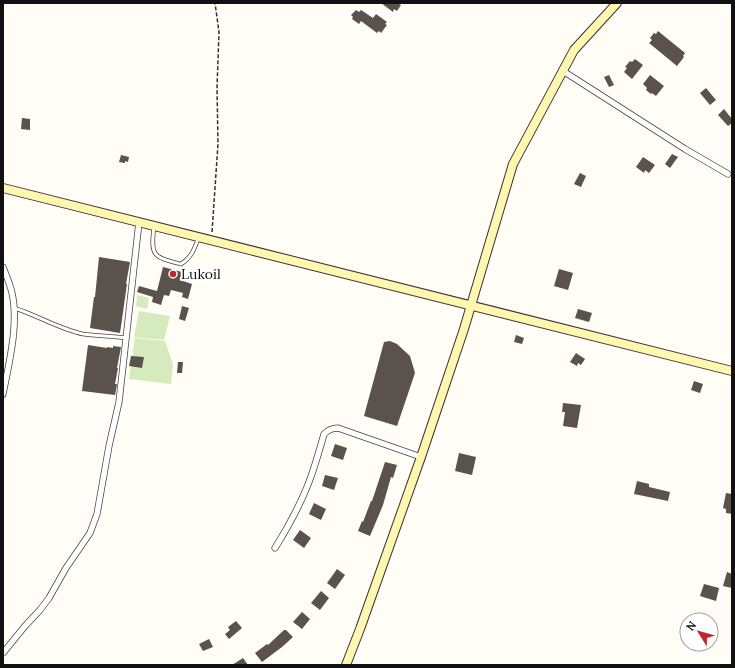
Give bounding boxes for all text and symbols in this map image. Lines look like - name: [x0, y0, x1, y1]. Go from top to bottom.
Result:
- place label: Lukoil: [181, 265, 221, 283]
- marker: Lukoil: [168, 269, 178, 279]
- north arrow: [679, 612, 719, 652]
- text: N: [683, 618, 699, 634]

